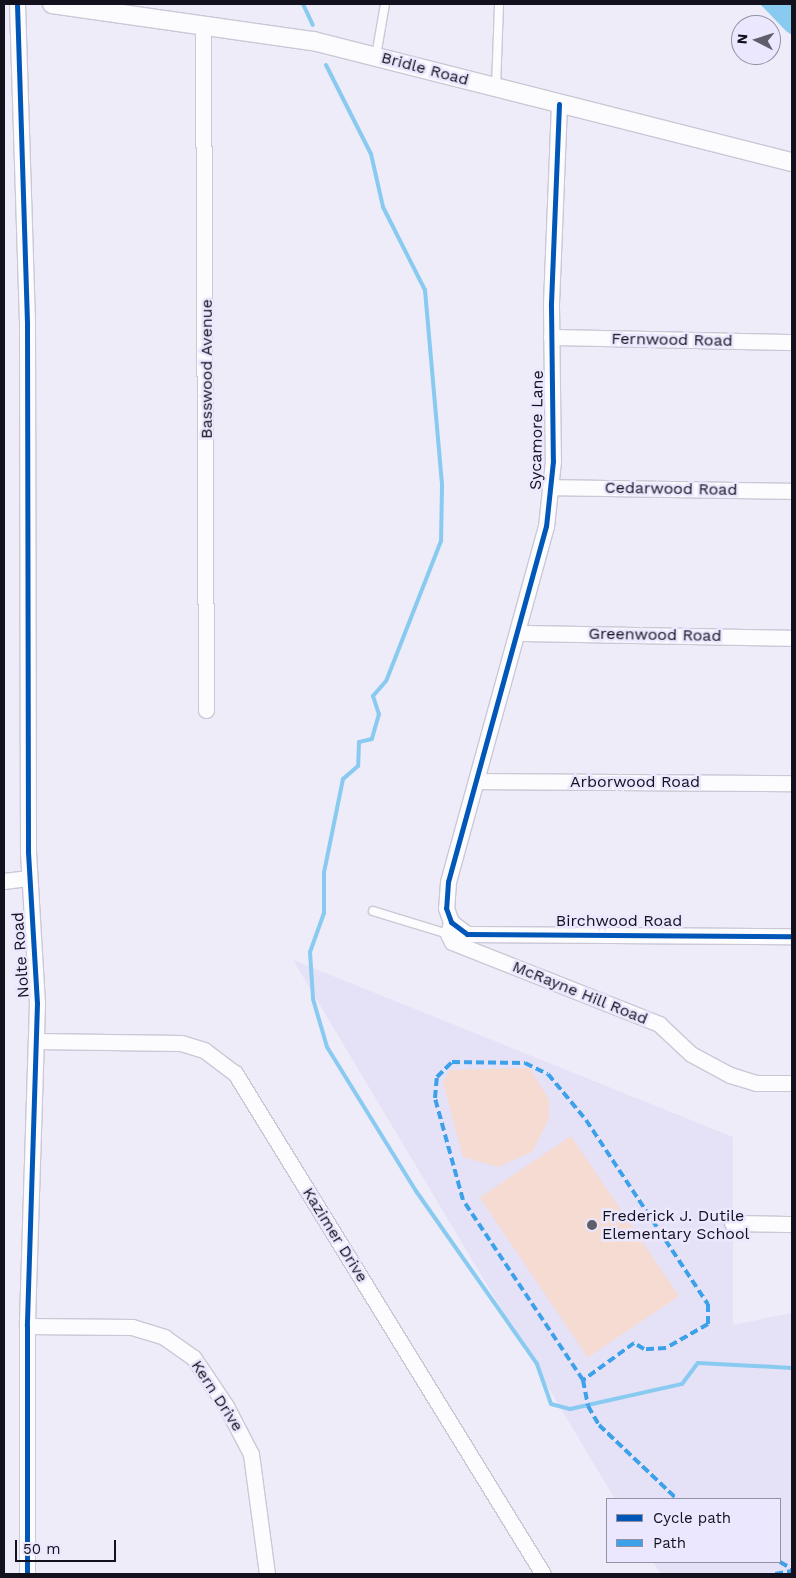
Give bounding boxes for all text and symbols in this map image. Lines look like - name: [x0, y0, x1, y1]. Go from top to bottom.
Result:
- north arrow: [731, 15, 781, 65]
- text: N: [734, 33, 750, 45]
- street label: Bridle Road: [379, 48, 471, 90]
- street label: Basswood Avenue: [197, 299, 217, 439]
- street label: Fernwood Road: [611, 329, 733, 351]
- street label: Sycamore Lane: [526, 370, 548, 490]
- street label: Cedarwood Road: [604, 478, 738, 500]
- street label: Greenwood Road: [588, 624, 722, 646]
- street label: Arborwood Road: [570, 772, 700, 792]
- street label: Nolte Road: [8, 911, 34, 999]
- street label: Birchwood Road: [556, 911, 682, 931]
- street label: McRayne Hill Road: [509, 957, 651, 1029]
- street label: Kazimer Drive: [298, 1184, 372, 1286]
- place label: Frederick J. Dutile Elementary School: [602, 1206, 750, 1244]
- marker: Frederick J. Dutile Elementary School: [586, 1219, 598, 1231]
- street label: Kern Drive: [187, 1357, 247, 1435]
- legend: [606, 1498, 781, 1563]
- text: Cycle path: [653, 1509, 731, 1527]
- scale bar: [18, 1530, 119, 1562]
- text: Path: [653, 1534, 686, 1552]
- text: 50 m: [23, 1540, 60, 1558]

